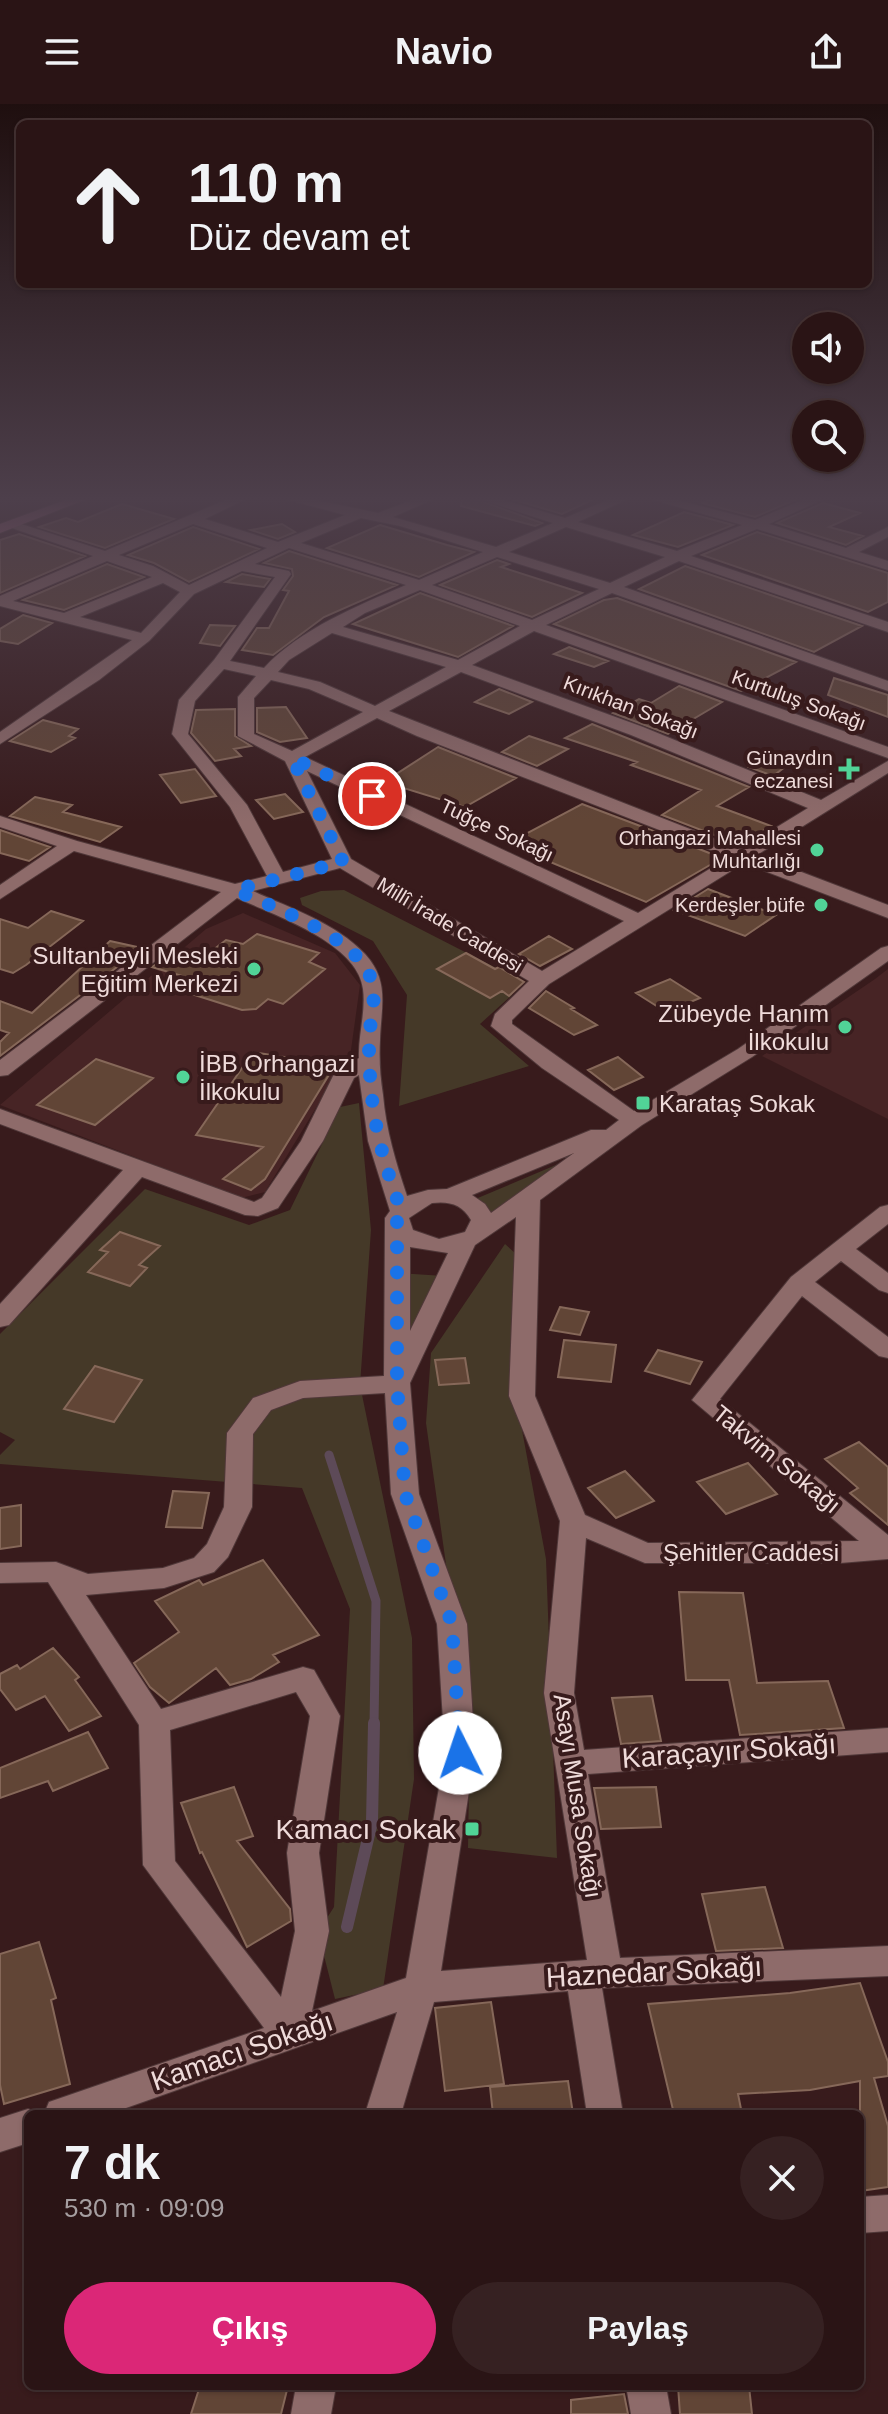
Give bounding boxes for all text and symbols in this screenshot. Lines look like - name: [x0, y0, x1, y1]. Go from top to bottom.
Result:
- icon: menu: [40, 30, 84, 74]
- icon: share: [804, 30, 848, 74]
- text: Navio: [395, 31, 493, 72]
- text: 110 m: [188, 151, 344, 214]
- icon: ahead: [56, 152, 160, 256]
- text: Düz devam et: [188, 217, 410, 258]
- map controls: [792, 312, 864, 472]
- button: sound: [792, 312, 864, 384]
- button: search: [792, 400, 864, 472]
- street label: Kurtuluş Sokağı: [729, 666, 869, 734]
- street label: Kırıkhan Sokağı: [561, 671, 701, 743]
- place label: Günaydın eczanesi: [746, 747, 833, 792]
- marker: Günaydın eczanesi: [840, 760, 858, 778]
- pin: [338, 762, 406, 830]
- icon: arrive: [350, 774, 394, 818]
- street label: Tuğçe Sokağı: [437, 794, 557, 866]
- place label: Orhangazi Mahallesi Muhtarlığı: [619, 827, 801, 872]
- marker: Orhangazi Mahallesi Muhtarlığı: [808, 841, 826, 859]
- street label: Millî İrade Caddesi: [373, 873, 527, 977]
- place label: Kerdeşler büfe: [675, 894, 805, 916]
- marker: Kerdeşler büfe: [812, 896, 830, 914]
- place label: Sultanbeyli Mesleki Eğitim Merkezi: [33, 942, 238, 997]
- marker: Sultanbeyli Mesleki Eğitim Merkezi: [245, 960, 263, 978]
- place label: Zübeyde Hanım İlkokulu: [658, 1000, 829, 1055]
- marker: Zübeyde Hanım İlkokulu: [836, 1018, 854, 1036]
- place label: İBB Orhangazi İlkokulu: [199, 1050, 355, 1105]
- marker: İBB Orhangazi İlkokulu: [174, 1068, 192, 1086]
- place label: Karataş Sokak: [659, 1090, 816, 1117]
- marker: Karataş Sokak: [634, 1094, 652, 1112]
- street label: Takvim Sokağı: [708, 1399, 846, 1519]
- street label: Şehitler Caddesi: [663, 1539, 839, 1566]
- street label: Asayı Musa Sokağı: [548, 1692, 608, 1900]
- position arrow: [418, 1711, 502, 1795]
- street label: Karaçayır Sokağı: [621, 1728, 837, 1774]
- place label: Kamacı Sokak: [275, 1814, 457, 1845]
- marker: Kamacı Sokak: [463, 1820, 481, 1838]
- street label: Haznedar Sokağı: [545, 1951, 763, 1993]
- street label: Kamacı Sokağı: [147, 2005, 337, 2097]
- text: 7 dk: [64, 2136, 160, 2189]
- button: close: [740, 2136, 824, 2220]
- text: 530 m · 09:09: [64, 2193, 224, 2223]
- button: Çıkış: [64, 2282, 436, 2374]
- button: Paylaş: [452, 2282, 824, 2374]

